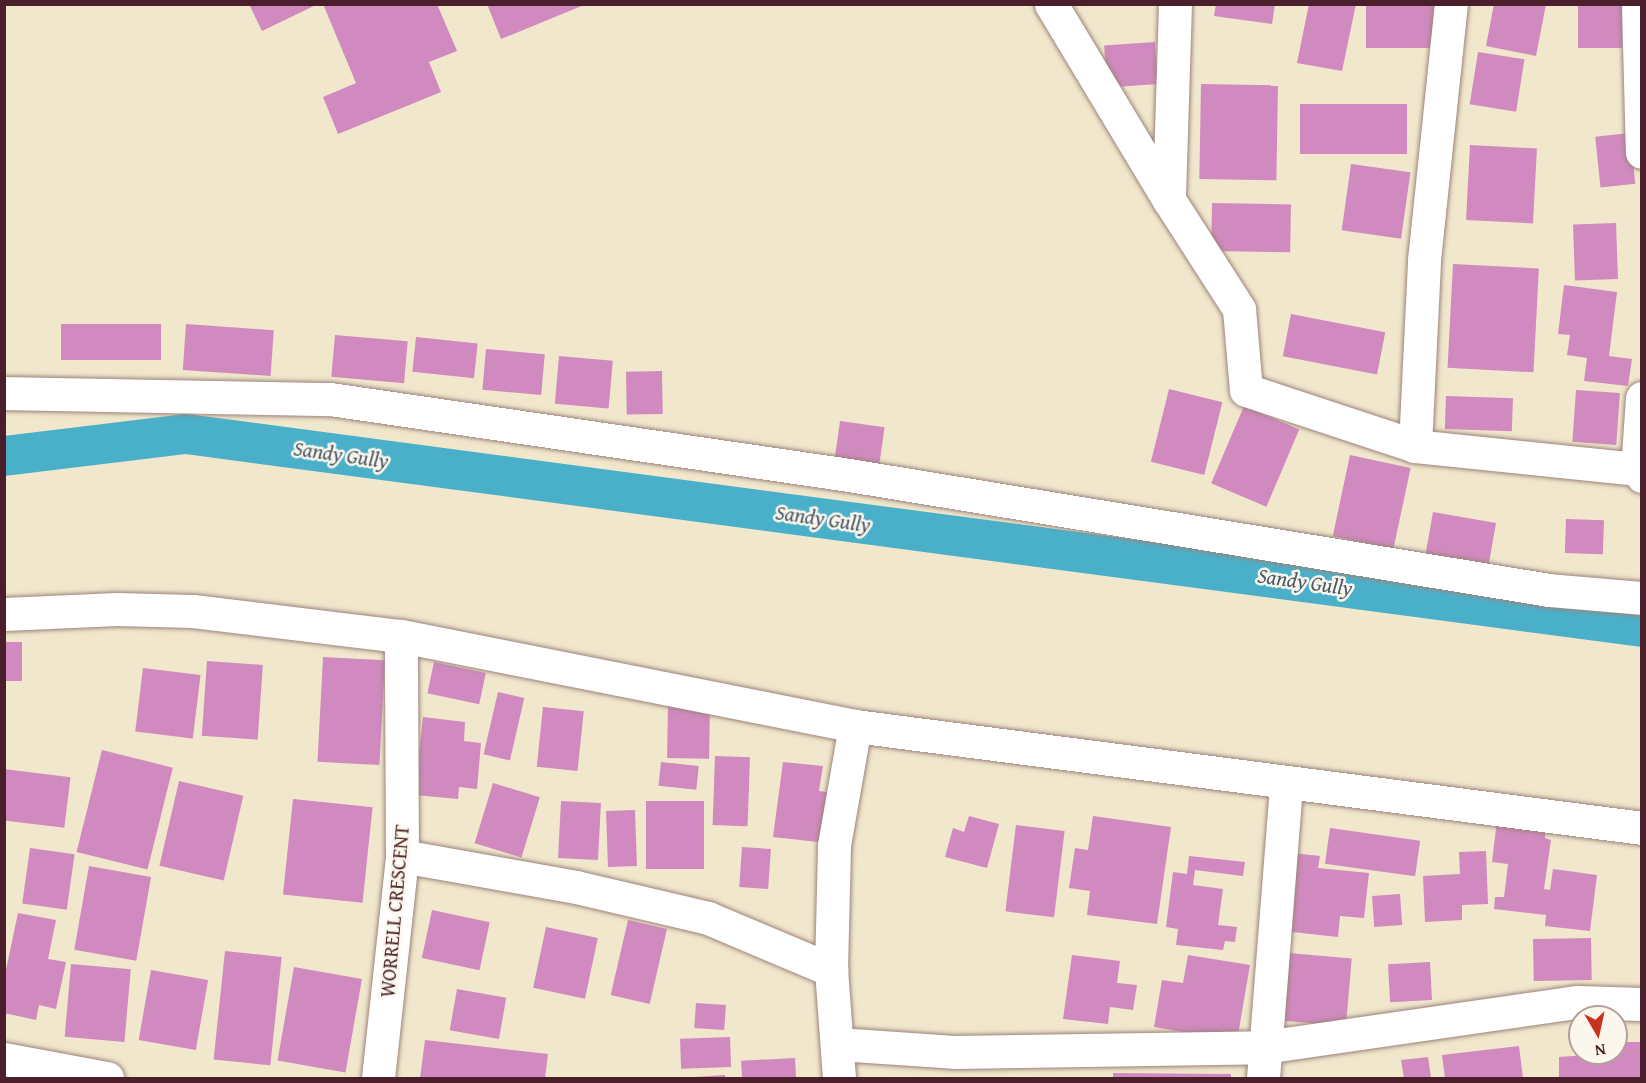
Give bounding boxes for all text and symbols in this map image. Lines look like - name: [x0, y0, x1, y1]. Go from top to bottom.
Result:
- water label: Sandy Gully: [292, 436, 390, 474]
- water label: Sandy Gully: [774, 500, 872, 538]
- water label: Sandy Gully: [1256, 563, 1354, 601]
- street label: WORRELL CRESCENT: [374, 824, 414, 998]
- north arrow: [1568, 1005, 1628, 1065]
- text: N: [1593, 1038, 1608, 1063]

